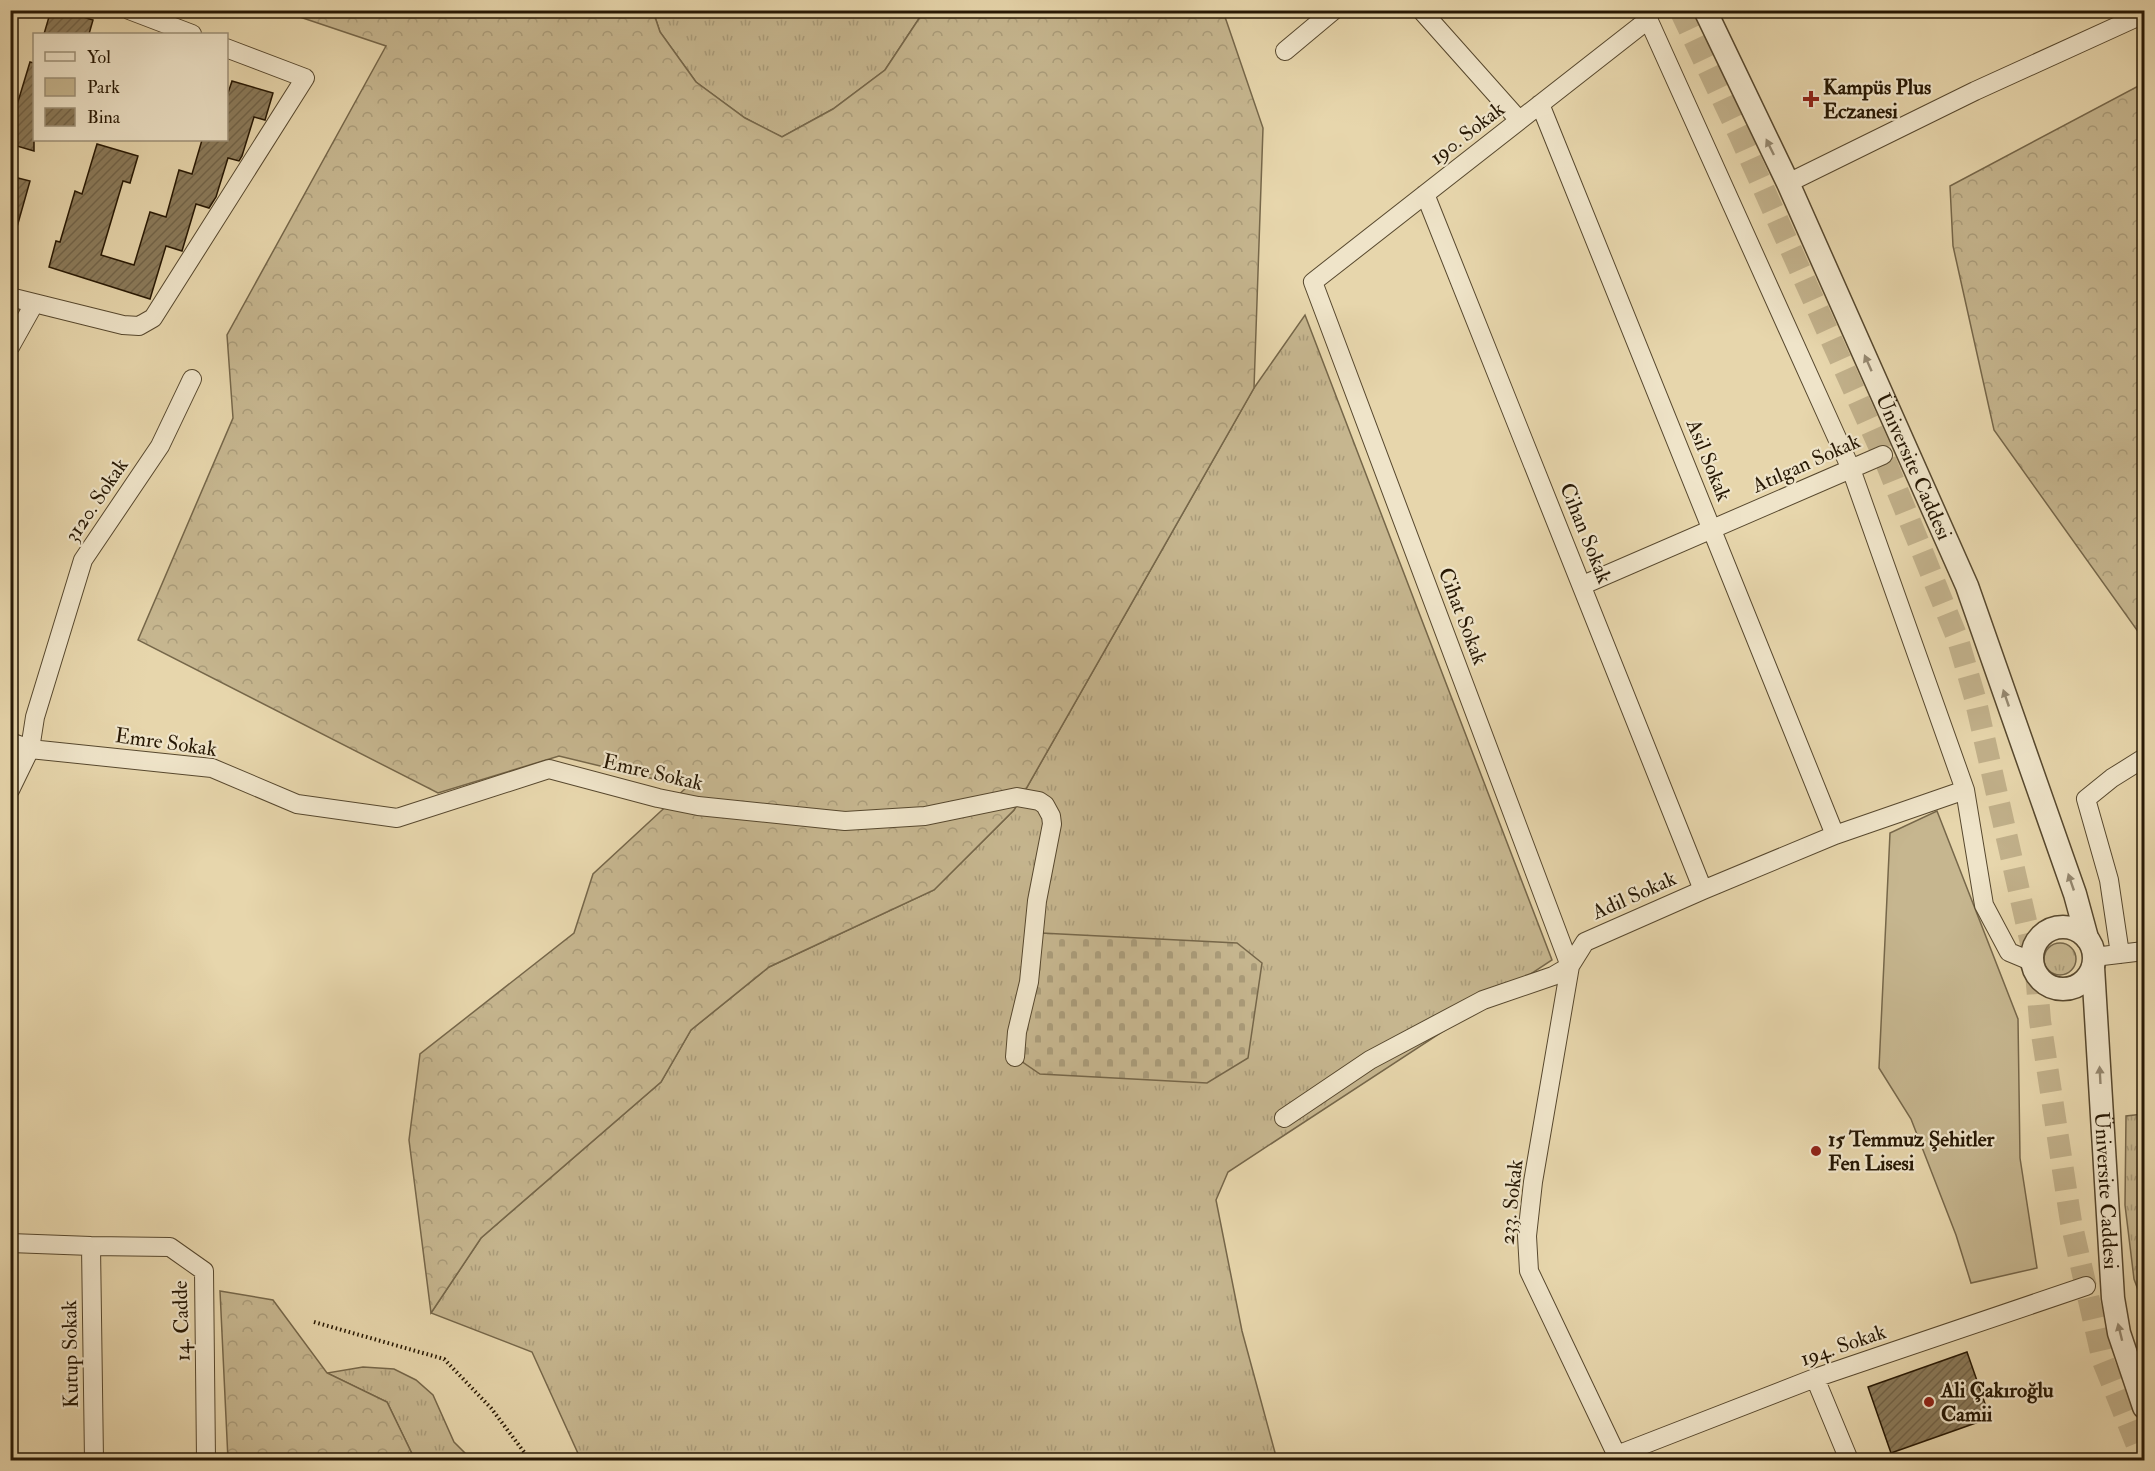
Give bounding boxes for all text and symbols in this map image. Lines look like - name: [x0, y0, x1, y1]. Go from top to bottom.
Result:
- legend: [33, 33, 228, 141]
- text: Yol: [87, 46, 111, 69]
- place label: Kampüs Plus Eczanesi: [1823, 74, 1931, 125]
- text: Park: [87, 76, 120, 99]
- marker: Kampüs Plus Eczanesi: [1804, 92, 1818, 106]
- street label: 190. Sokak: [1424, 96, 1510, 171]
- text: Bina: [87, 106, 121, 129]
- one-way arrow: [1766, 138, 1775, 155]
- one-way arrow: [1862, 354, 1872, 372]
- street label: Üniversite Caddesi: [1869, 389, 1958, 545]
- street label: Asil Sokak: [1679, 414, 1737, 505]
- street label: Atılgan Sokak: [1747, 428, 1865, 500]
- street label: 3120. Sokak: [58, 453, 134, 548]
- street label: Cihan Sokak: [1553, 479, 1618, 587]
- street label: Cihat Sokak: [1432, 564, 1493, 669]
- one-way arrow: [2001, 689, 2011, 707]
- street label: Emre Sokak: [113, 722, 219, 763]
- street label: Emre Sokak: [600, 748, 706, 797]
- street label: Adil Sokak: [1587, 865, 1681, 926]
- one-way arrow: [2065, 873, 2075, 891]
- one-way arrow: [2096, 1065, 2105, 1084]
- street label: Üniversite Caddesi: [2088, 1111, 2124, 1271]
- place label: 15 Temmuz Şehitler Fen Lisesi: [1828, 1126, 1995, 1177]
- marker: 15 Temmuz Şehitler Fen Lisesi: [1809, 1144, 1823, 1158]
- street label: 233. Sokak: [1494, 1158, 1529, 1246]
- street label: 14. Cadde: [167, 1280, 196, 1362]
- street label: Kutup Sokak: [56, 1300, 85, 1408]
- street label: 194. Sokak: [1797, 1318, 1889, 1373]
- one-way arrow: [2114, 1322, 2124, 1341]
- place label: Ali Çakıroğlu Camii: [1940, 1377, 2054, 1428]
- marker: Ali Çakıroğlu Camii: [1922, 1395, 1936, 1409]

